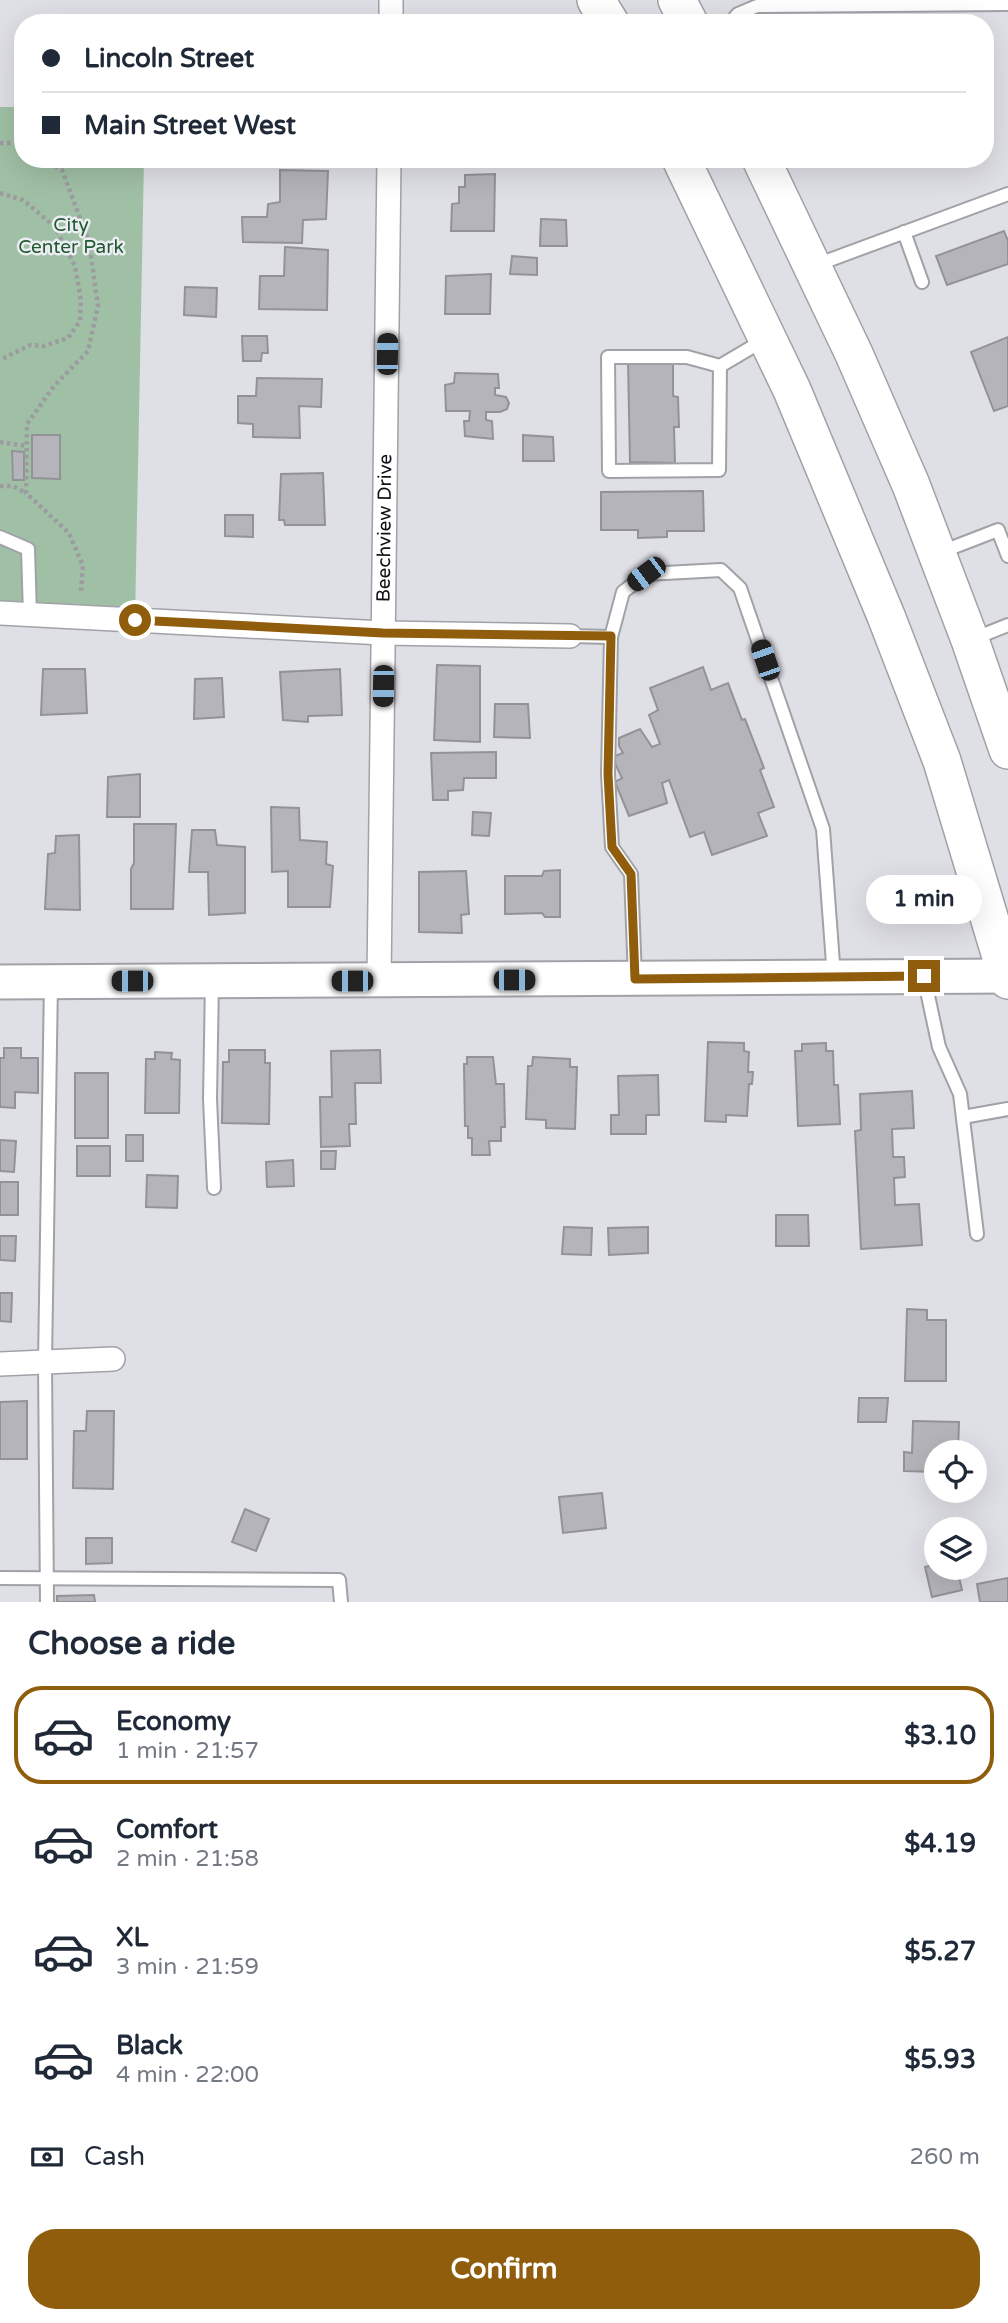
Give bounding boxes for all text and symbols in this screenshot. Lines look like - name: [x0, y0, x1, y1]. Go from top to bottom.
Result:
- text: Lincoln Street: [84, 43, 254, 74]
- text: Main Street West: [84, 110, 296, 141]
- park label: City Center Park: [18, 214, 124, 258]
- car: [377, 333, 398, 375]
- street label: Beechview Drive: [373, 454, 396, 602]
- car: [623, 553, 670, 595]
- route start: [119, 604, 151, 636]
- car: [749, 637, 782, 683]
- car: [373, 665, 394, 707]
- callout: 1 min: [866, 874, 982, 923]
- text: 1 min: [893, 885, 955, 913]
- route end: [908, 960, 940, 992]
- car: [494, 970, 536, 991]
- car: [112, 971, 154, 992]
- car: [332, 971, 374, 992]
- map controls: [924, 1440, 987, 1580]
- button: locate: [924, 1440, 987, 1503]
- button: layers: [924, 1517, 987, 1580]
- text: Choose a ride: [28, 1625, 235, 1663]
- icon: car: [32, 1704, 95, 1767]
- text: Economy: [116, 1706, 231, 1737]
- text: $3.10: [904, 1720, 976, 1751]
- text: 1 min · 21:57: [116, 1737, 259, 1765]
- icon: car: [32, 1812, 95, 1875]
- text: Comfort: [116, 1814, 218, 1845]
- text: $4.19: [904, 1828, 976, 1859]
- text: 2 min · 21:58: [116, 1845, 259, 1873]
- icon: car: [32, 1920, 95, 1983]
- text: XL: [116, 1922, 148, 1953]
- text: $5.27: [904, 1936, 976, 1967]
- text: 3 min · 21:59: [116, 1953, 259, 1981]
- icon: car: [32, 2028, 95, 2091]
- text: Black: [116, 2030, 183, 2061]
- text: $5.93: [904, 2044, 976, 2075]
- text: 4 min · 22:00: [116, 2061, 259, 2089]
- icon: cash: [28, 2138, 66, 2176]
- text: Cash: [84, 2141, 145, 2172]
- text: 260 m: [910, 2143, 980, 2171]
- button: Confirm: [28, 2229, 980, 2309]

